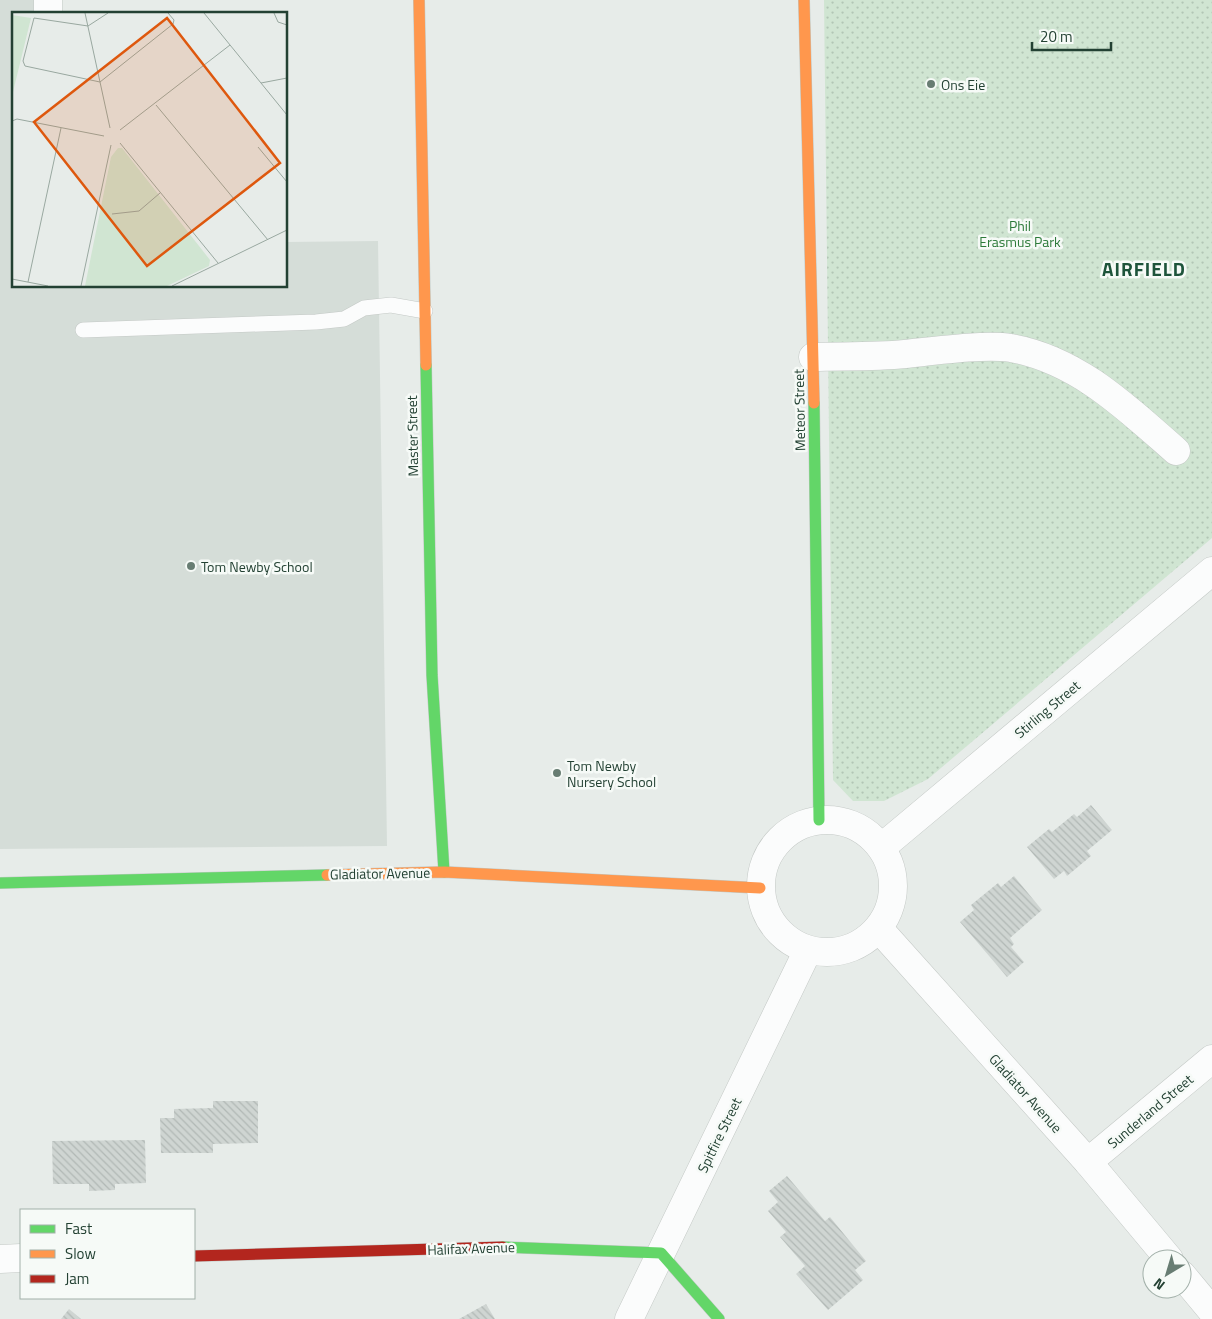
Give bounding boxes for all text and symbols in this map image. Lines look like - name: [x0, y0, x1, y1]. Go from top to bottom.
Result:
- inset map: [12, 12, 288, 288]
- scale bar: [1032, 20, 1111, 52]
- text: 20 m: [1040, 25, 1073, 48]
- place label: Ons Eie: [941, 74, 985, 95]
- marker: Ons Eie: [925, 78, 937, 90]
- park label: Phil Erasmus Park: [979, 215, 1061, 252]
- district label: AIRFIELD: [1102, 254, 1186, 283]
- street label: Meteor Street: [788, 369, 810, 451]
- street label: Master Street: [401, 395, 423, 477]
- place label: Tom Newby School: [201, 556, 313, 577]
- marker: Tom Newby School: [185, 560, 197, 572]
- street label: Stirling Street: [1009, 675, 1085, 743]
- place label: Tom Newby Nursery School: [567, 755, 656, 792]
- marker: Tom Newby Nursery School: [551, 767, 563, 779]
- street label: Gladiator Avenue: [330, 862, 430, 884]
- street label: Gladiator Avenue: [985, 1049, 1067, 1137]
- street label: Sunderland Street: [1103, 1069, 1197, 1153]
- street label: Spitfire Street: [692, 1094, 746, 1176]
- legend: [20, 1209, 195, 1299]
- text: Fast: [65, 1217, 93, 1240]
- street label: Halifax Avenue: [427, 1236, 515, 1260]
- text: Slow: [65, 1242, 96, 1265]
- north arrow: [1142, 1249, 1192, 1299]
- text: Jam: [65, 1267, 89, 1290]
- text: N: [1148, 1273, 1169, 1296]

